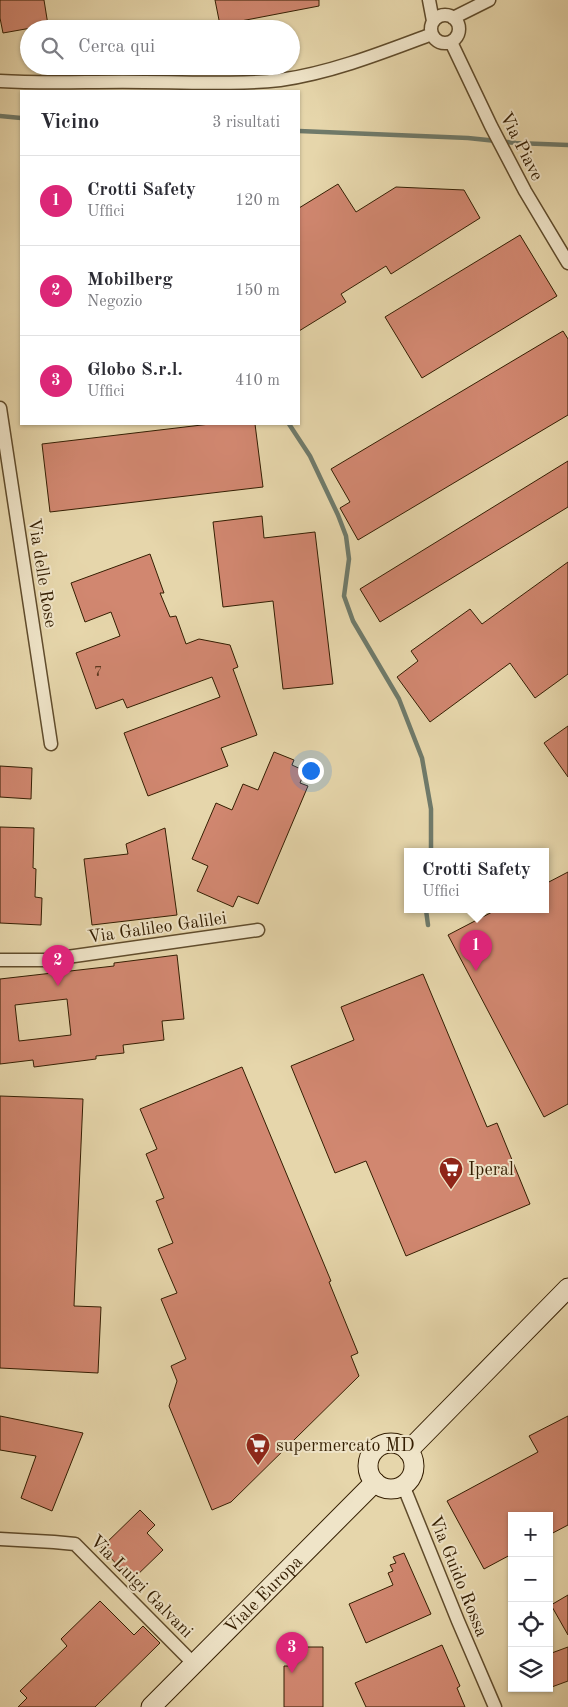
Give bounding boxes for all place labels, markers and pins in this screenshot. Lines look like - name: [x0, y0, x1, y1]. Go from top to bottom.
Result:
- pin: 1: [460, 930, 492, 971]
- pin: 2: [42, 945, 74, 986]
- supermarket icon: Iperal: [438, 1156, 464, 1190]
- place label: Iperal: [468, 1161, 514, 1179]
- supermarket icon: supermercato MD: [245, 1432, 271, 1466]
- place label: supermercato MD: [276, 1437, 415, 1455]
- pin: 3: [276, 1632, 308, 1673]

